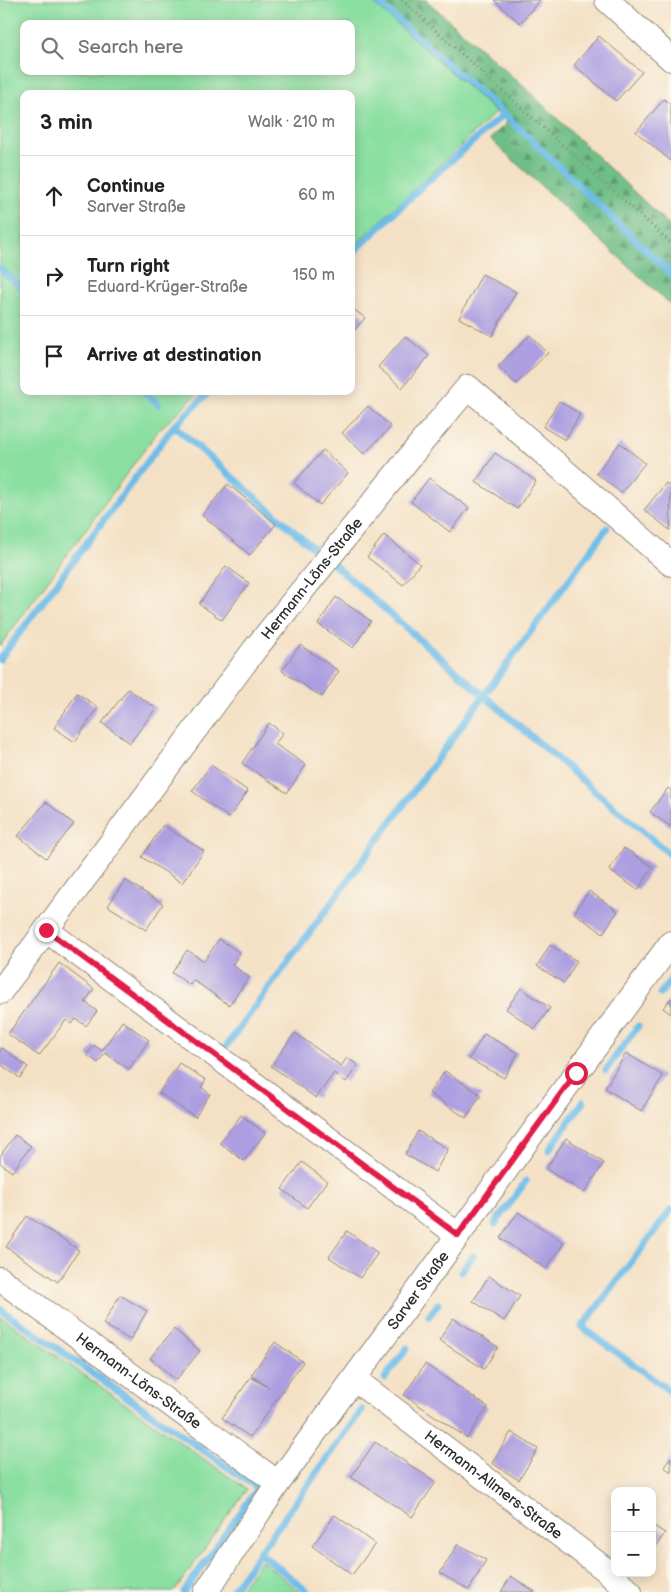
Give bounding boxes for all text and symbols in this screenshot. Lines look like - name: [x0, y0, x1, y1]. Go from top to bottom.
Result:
- search box: [20, 20, 355, 75]
- icon: search: [38, 34, 66, 62]
- text: Search here: [78, 36, 183, 59]
- text: 3 min: [40, 110, 93, 135]
- text: Walk · 210 m: [248, 113, 335, 132]
- text: Continue: [87, 175, 165, 198]
- icon: ahead: [40, 182, 68, 210]
- text: 60 m: [298, 186, 335, 205]
- text: Sarver Straße: [87, 198, 186, 217]
- text: Turn right: [87, 255, 170, 278]
- icon: right: [40, 262, 68, 290]
- text: 150 m: [293, 266, 335, 285]
- text: Eduard-Krüger-Straße: [87, 278, 248, 297]
- icon: arrive: [40, 342, 68, 370]
- text: Arrive at destination: [87, 344, 262, 367]
- street label: Hermann-Löns-Straße: [257, 514, 367, 644]
- route end: [35, 919, 58, 942]
- route start: [565, 1062, 588, 1085]
- street label: Sarver Straße: [384, 1247, 454, 1334]
- street label: Hermann-Löns-Straße: [72, 1329, 205, 1434]
- street label: Hermann-Allmers-Straße: [420, 1427, 566, 1544]
- map controls: [611, 1487, 656, 1577]
- button: +: [611, 1487, 656, 1532]
- button: −: [611, 1532, 656, 1577]

